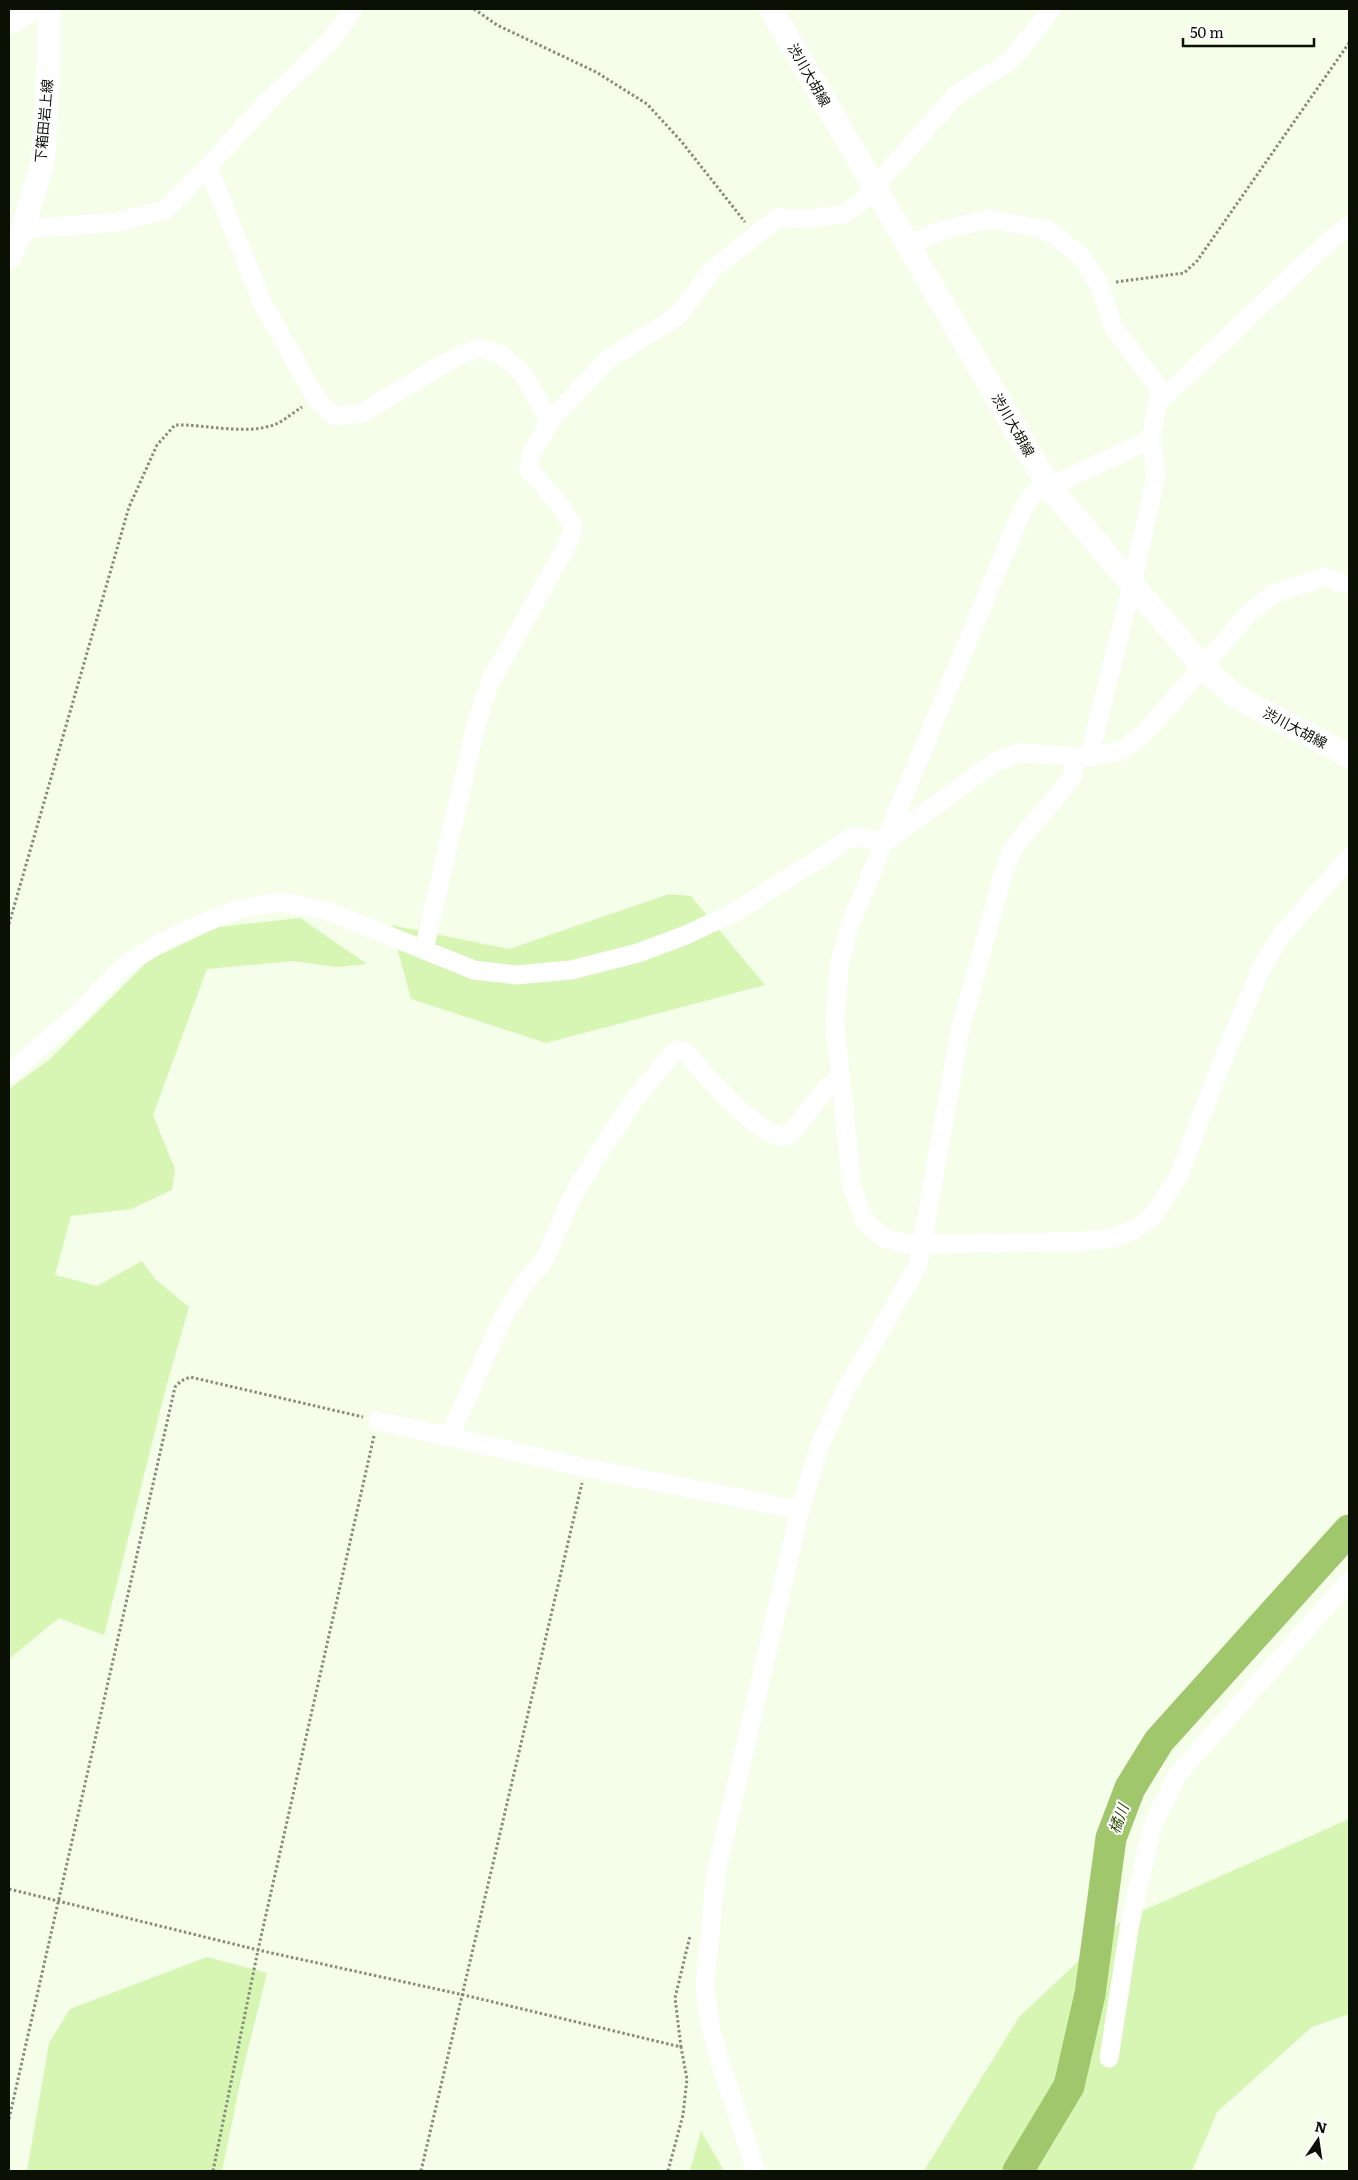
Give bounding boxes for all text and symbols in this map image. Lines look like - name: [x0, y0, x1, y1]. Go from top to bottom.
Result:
- scale bar: [1183, 15, 1314, 47]
- text: 50 m: [1190, 20, 1224, 43]
- street label: 渋川大胡線: [784, 39, 836, 110]
- street label: 下箱田岩上線: [29, 78, 57, 164]
- street label: 渋川大胡線: [988, 389, 1040, 460]
- street label: 渋川大胡線: [1260, 702, 1331, 752]
- water label: 橘川: [1102, 1799, 1134, 1837]
- north arrow: [1293, 2115, 1343, 2165]
- text: N: [1313, 2115, 1329, 2137]

